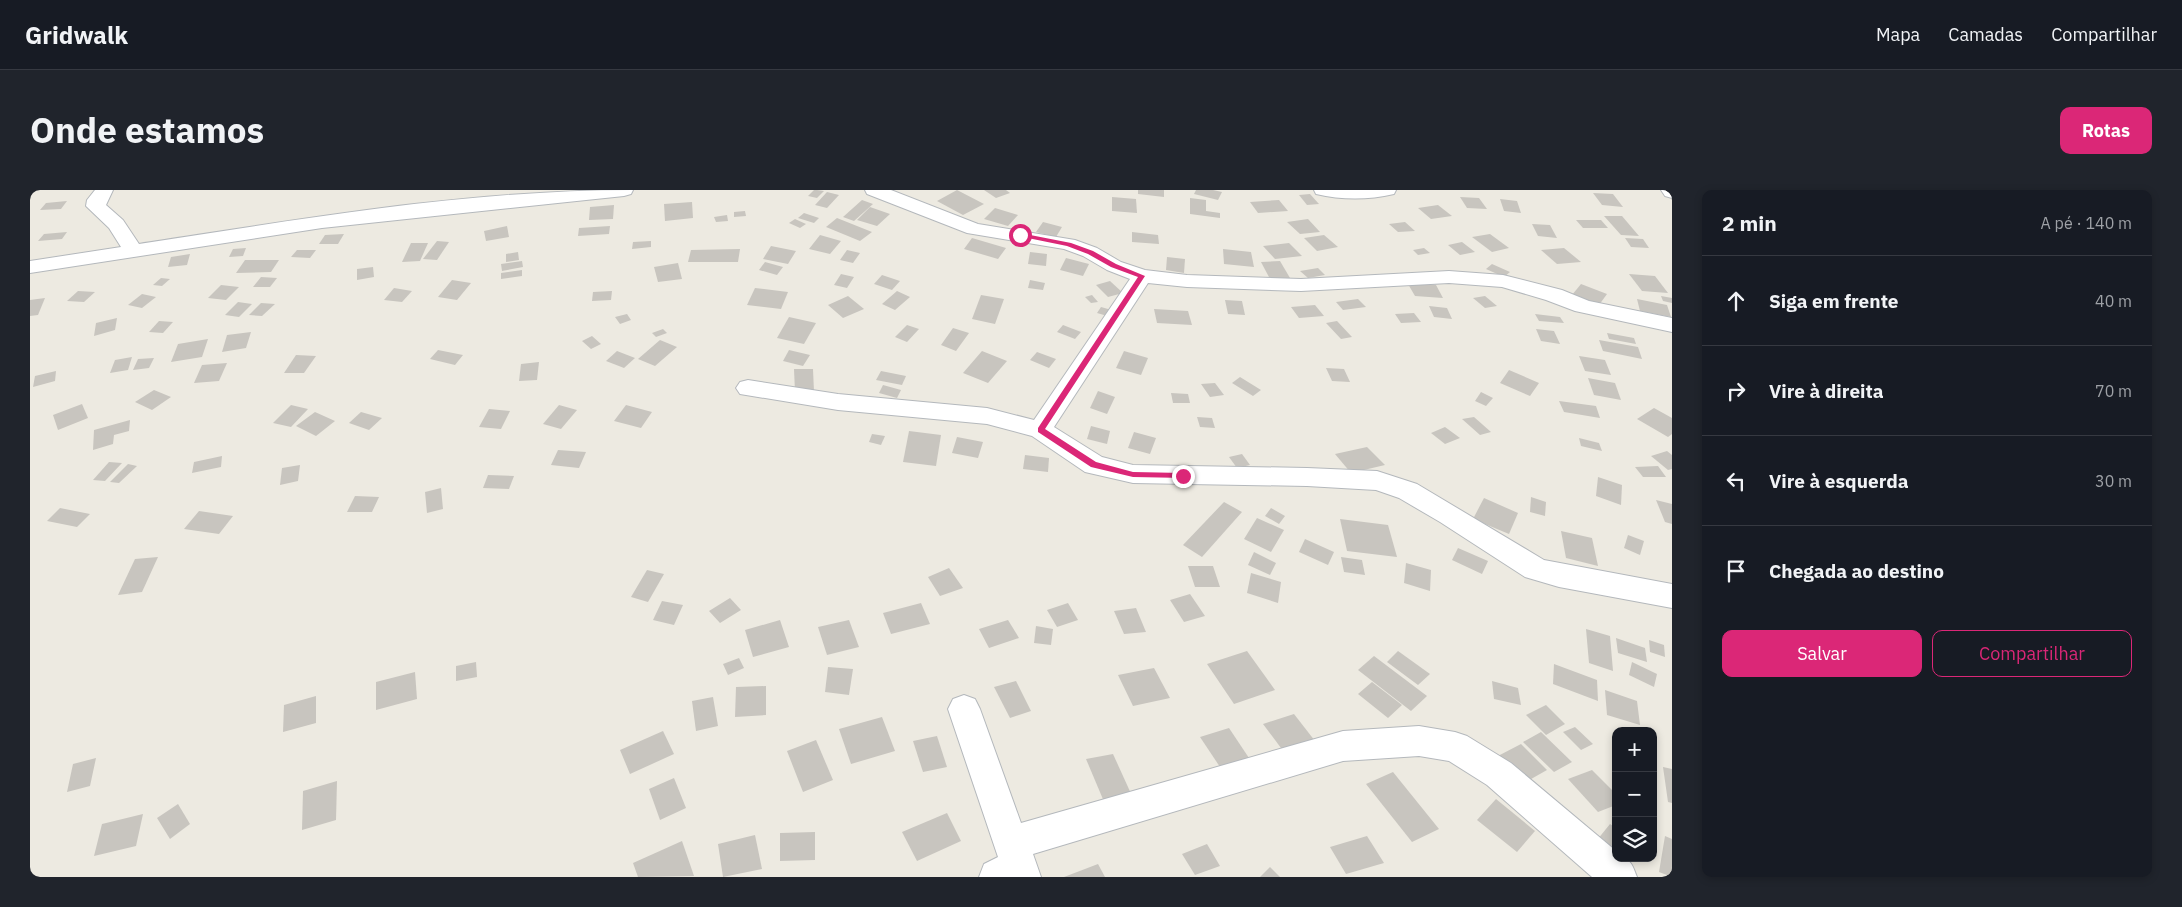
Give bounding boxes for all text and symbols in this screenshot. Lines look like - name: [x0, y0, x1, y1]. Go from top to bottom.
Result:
- text: Gridwalk: [25, 19, 128, 51]
- text: Mapa: [1876, 23, 1920, 46]
- text: Camadas: [1948, 23, 2023, 46]
- text: Compartilhar: [2051, 23, 2157, 46]
- text: Onde estamos: [30, 107, 264, 153]
- button: Rotas: [2060, 107, 2152, 154]
- text: 2 min: [1722, 209, 1777, 237]
- text: A pé · 140 m: [2041, 213, 2132, 233]
- route start: [1009, 224, 1032, 247]
- icon: ahead: [1722, 287, 1750, 315]
- text: Siga em frente: [1769, 289, 1899, 313]
- text: 40 m: [2095, 291, 2132, 311]
- icon: right: [1722, 377, 1750, 405]
- text: Vire à direita: [1769, 379, 1884, 403]
- text: 70 m: [2095, 381, 2132, 401]
- route end: [1172, 465, 1195, 488]
- icon: left: [1722, 467, 1750, 495]
- text: Vire à esquerda: [1769, 469, 1909, 493]
- text: 30 m: [2095, 471, 2132, 491]
- icon: arrive: [1722, 557, 1750, 585]
- text: Chegada ao destino: [1769, 559, 1944, 583]
- button: Salvar: [1722, 630, 1922, 677]
- button: Compartilhar: [1932, 630, 2132, 677]
- map controls: [1612, 727, 1657, 862]
- button: +: [1612, 727, 1657, 772]
- button: −: [1612, 772, 1657, 817]
- button: layers: [1612, 817, 1657, 862]

